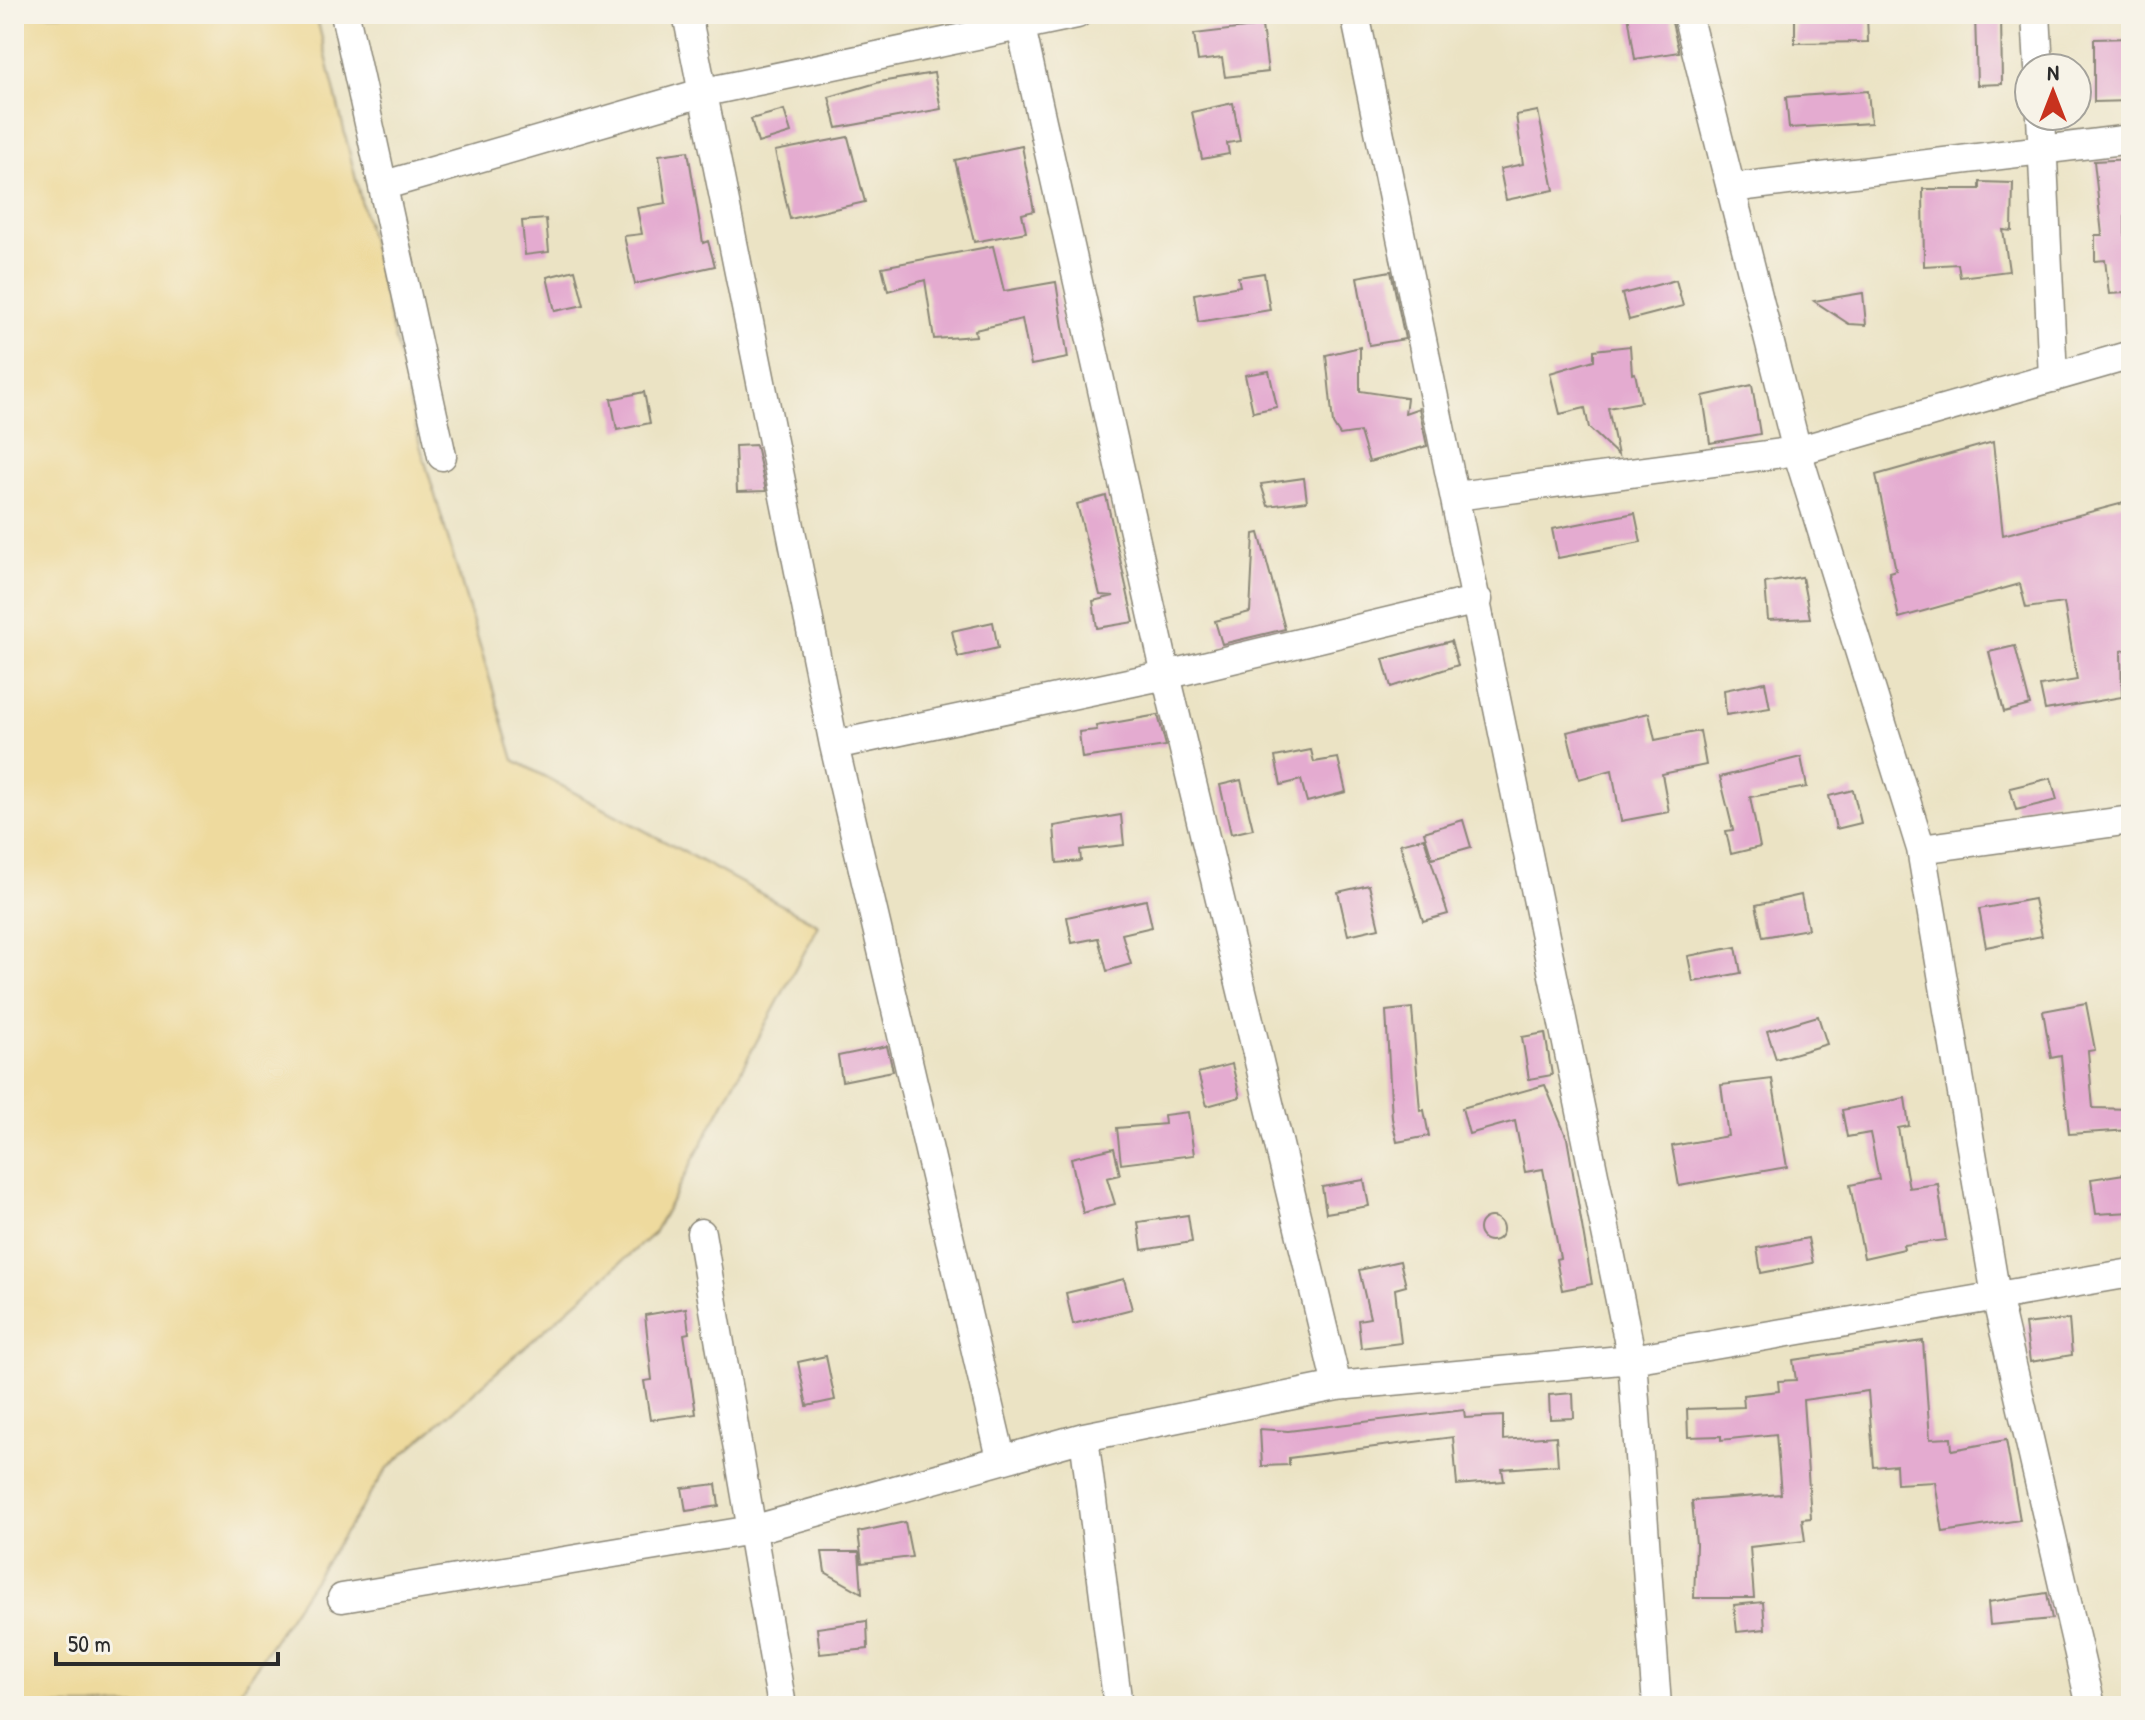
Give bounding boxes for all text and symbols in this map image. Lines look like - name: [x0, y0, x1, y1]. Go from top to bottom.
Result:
- north arrow: [2013, 52, 2093, 132]
- text: N: [2047, 57, 2059, 87]
- scale bar: [56, 1616, 278, 1666]
- text: 50 m: [68, 1627, 111, 1659]

